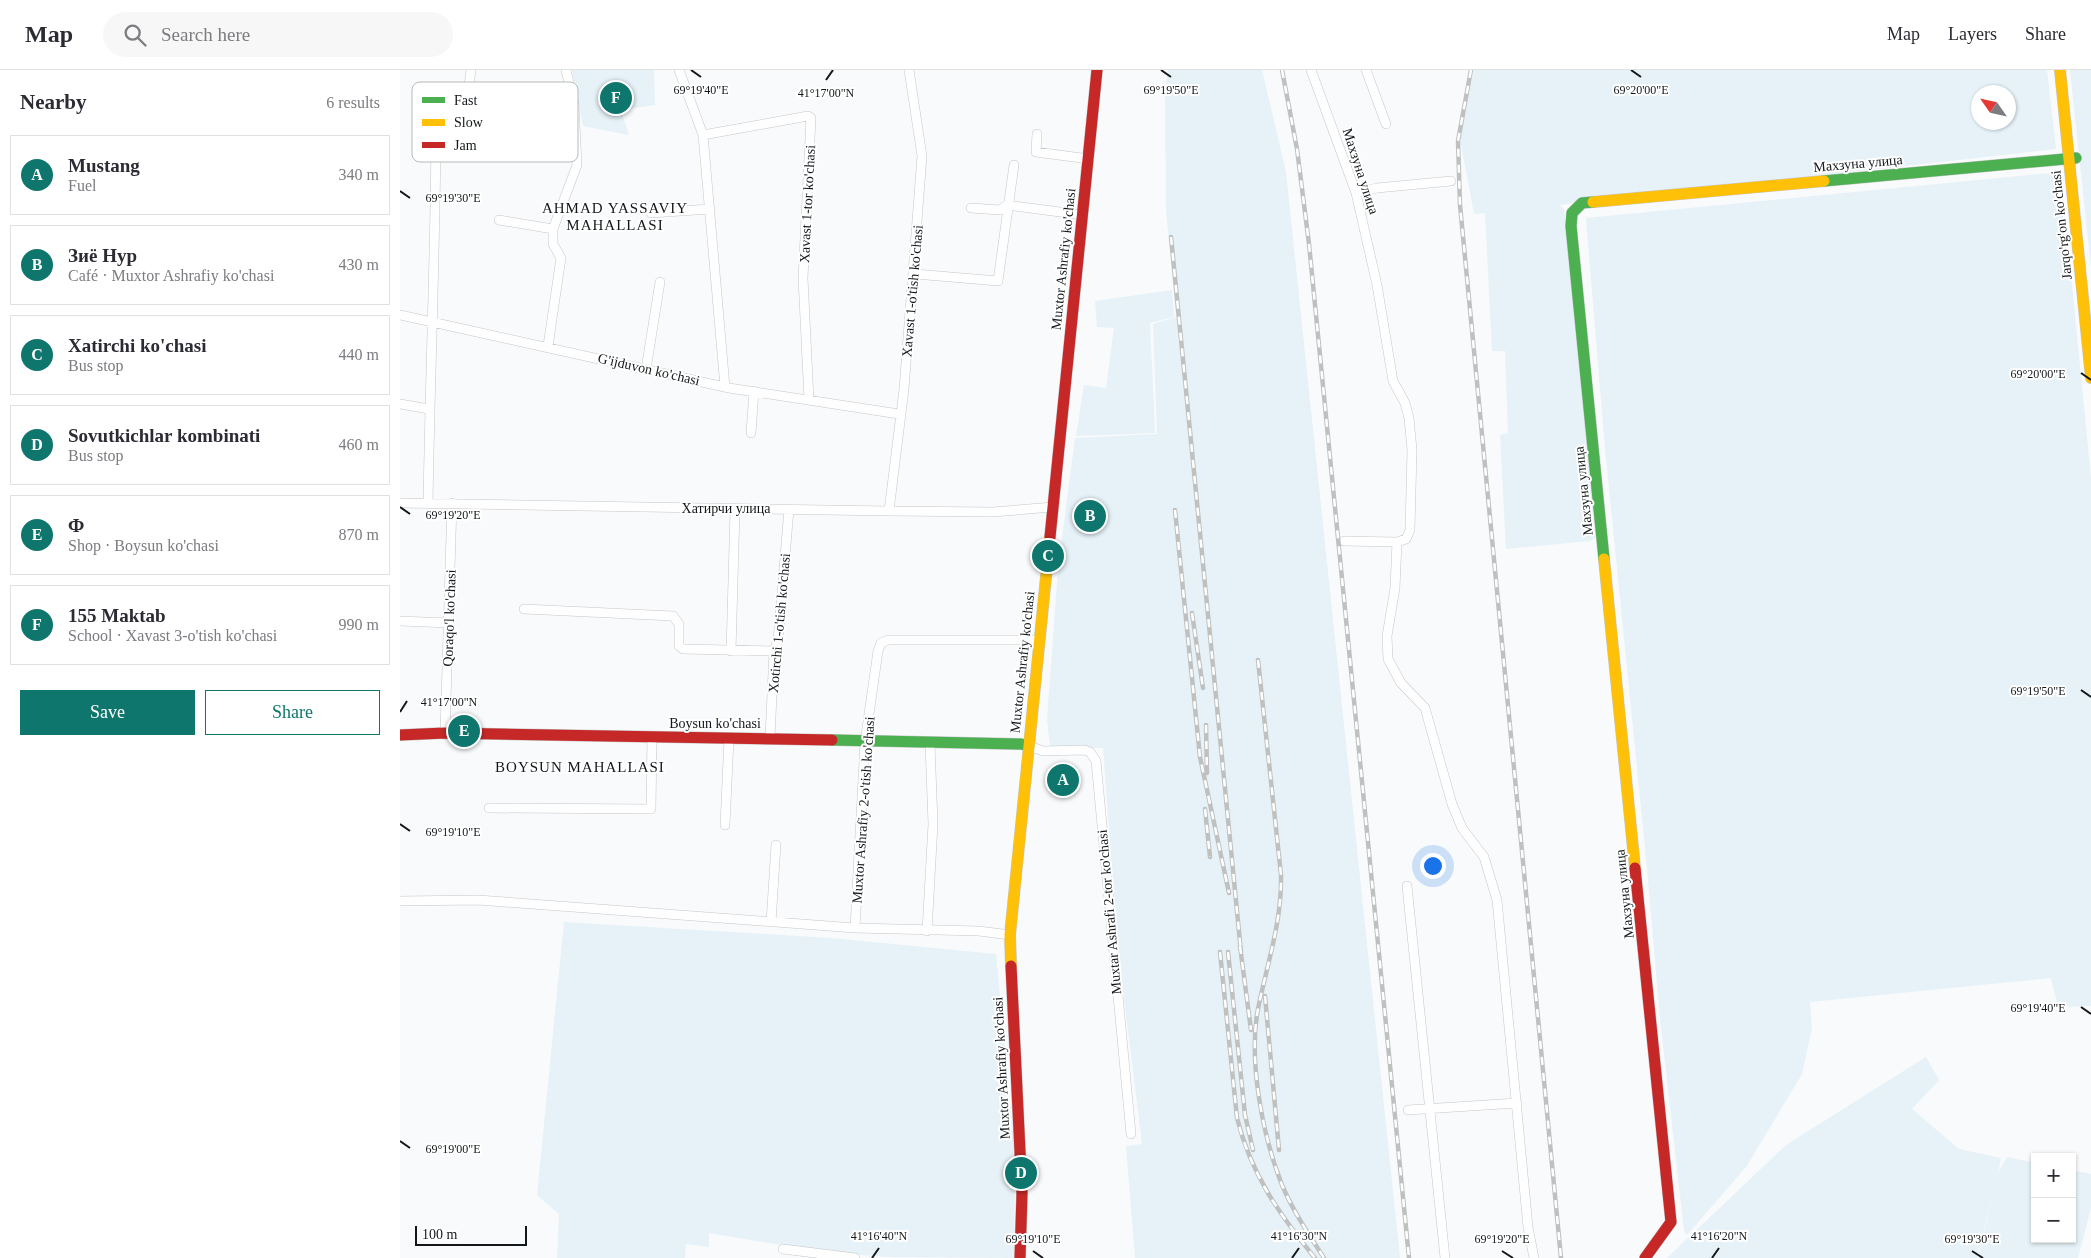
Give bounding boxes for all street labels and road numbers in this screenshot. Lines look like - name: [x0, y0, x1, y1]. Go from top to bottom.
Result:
- street label: Махзуна улица: [1340, 126, 1382, 217]
- street label: Xavast 1-tor ko'chasi: [797, 144, 818, 264]
- street label: Махзуна улица: [1813, 152, 1904, 175]
- street label: Jarqo'rg'on ko'chasi: [2048, 170, 2075, 280]
- street label: Muxtor Ashrafiy ko'chasi: [1049, 187, 1078, 331]
- street label: Xavast 1-o'tish ko'chasi: [899, 224, 926, 358]
- street label: G'ijduvon ko'chasi: [596, 350, 701, 389]
- street label: Махзуна улица: [1571, 445, 1596, 536]
- street label: Хатирчи улица: [682, 501, 771, 516]
- street label: Xotirchi 1-o'tish ko'chasi: [766, 552, 793, 694]
- street label: Qoraqo'l ko'chasi: [440, 569, 459, 667]
- street label: Muxtor Ashrafiy ko'chasi: [1008, 590, 1037, 734]
- street label: Boysun ko'chasi: [669, 716, 761, 731]
- street label: Muxtor Ashrafiy 2-o'tish ko'chasi: [849, 716, 878, 904]
- street label: Muxtar Ashrafi 2-tor ko'chasi: [1095, 829, 1124, 995]
- street label: Махзуна улица: [1612, 848, 1637, 939]
- street label: Muxtor Ashrafiy ko'chasi: [990, 996, 1013, 1140]

